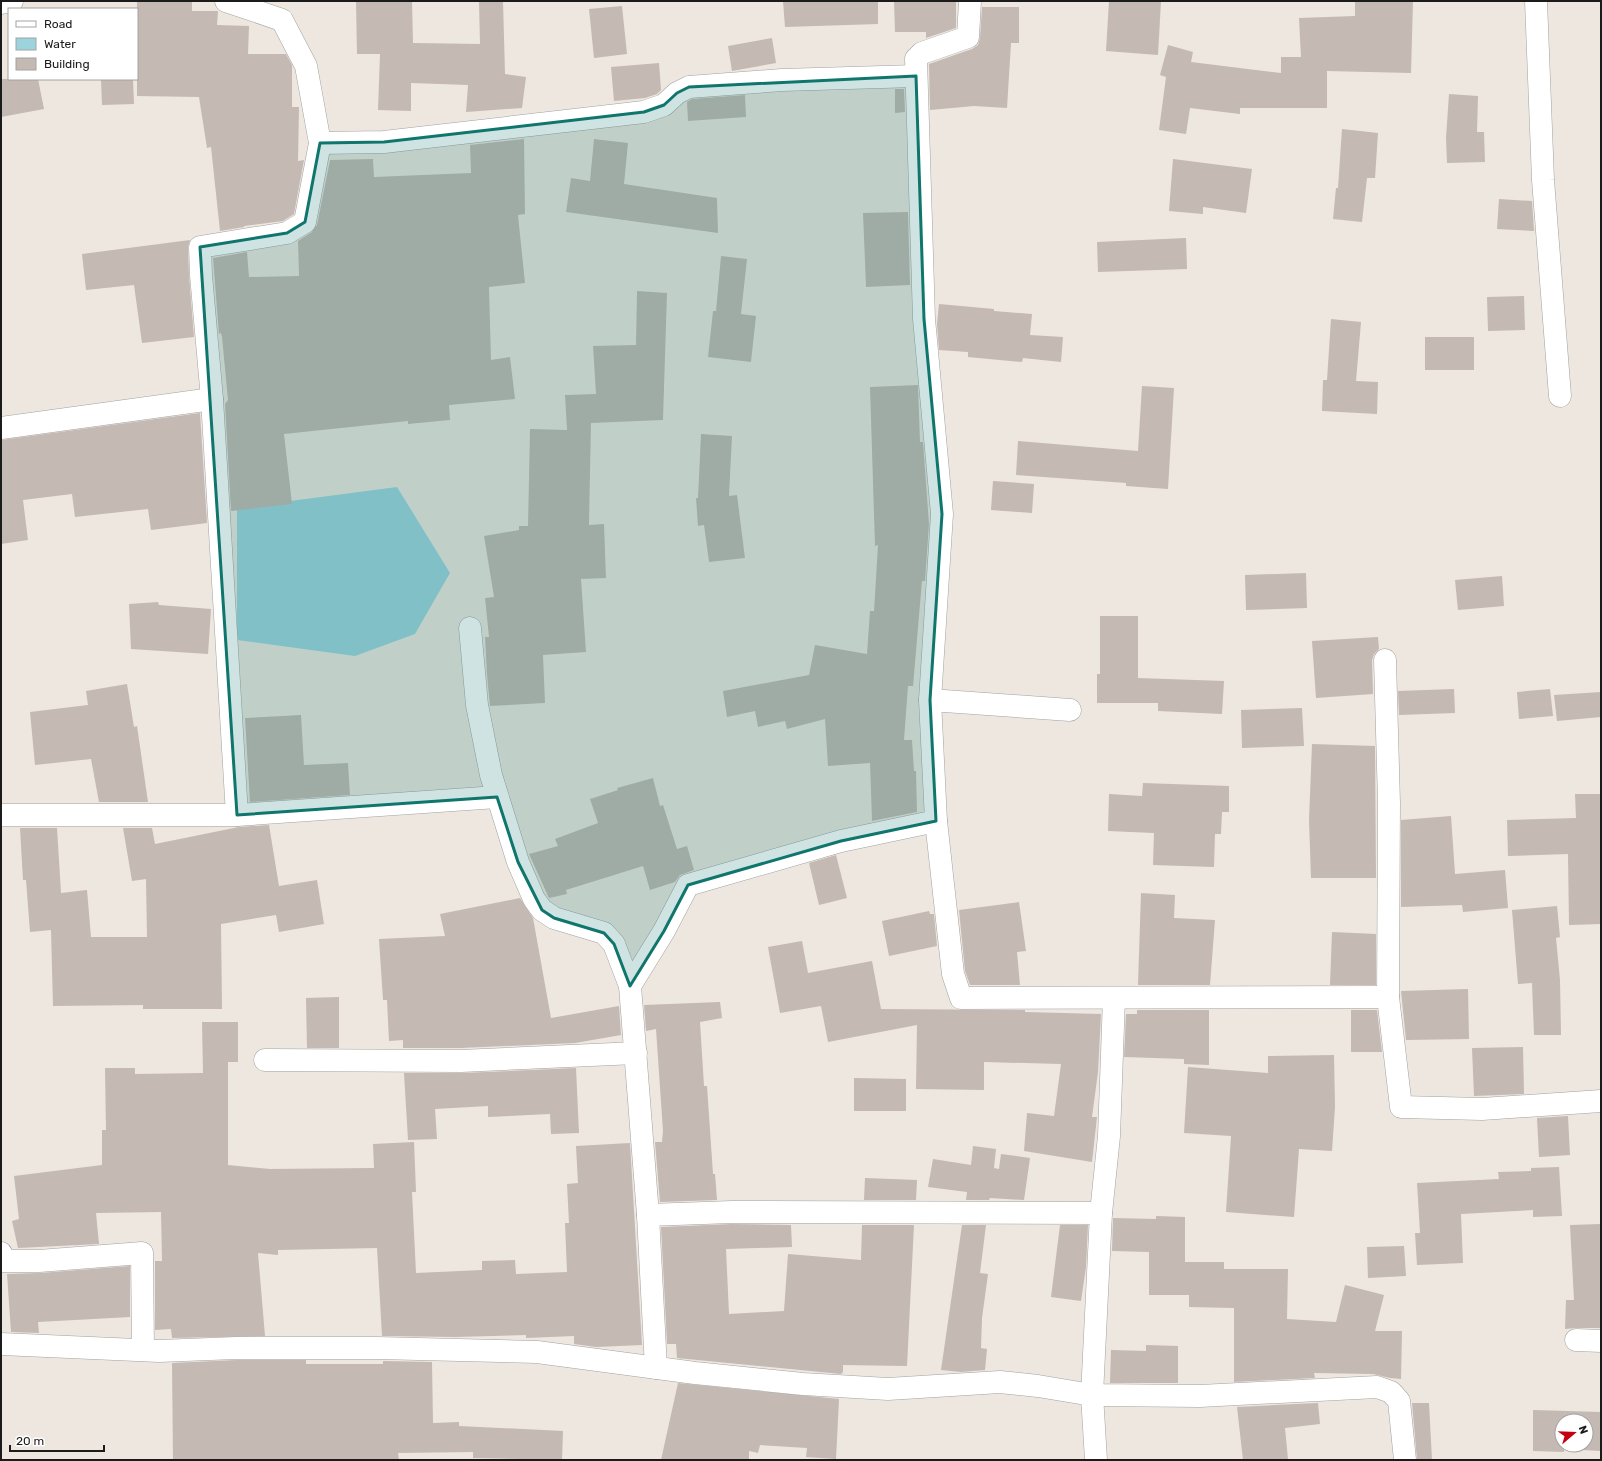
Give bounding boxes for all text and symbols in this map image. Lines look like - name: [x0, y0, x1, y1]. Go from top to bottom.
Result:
- legend: [8, 8, 138, 80]
- text: Road: [44, 17, 72, 31]
- text: Water: [44, 37, 76, 51]
- text: Building: [44, 57, 90, 71]
- north arrow: [1554, 1413, 1594, 1453]
- text: N: [1576, 1424, 1590, 1436]
- scale bar: [10, 1427, 104, 1453]
- text: 20 m: [16, 1434, 44, 1448]

